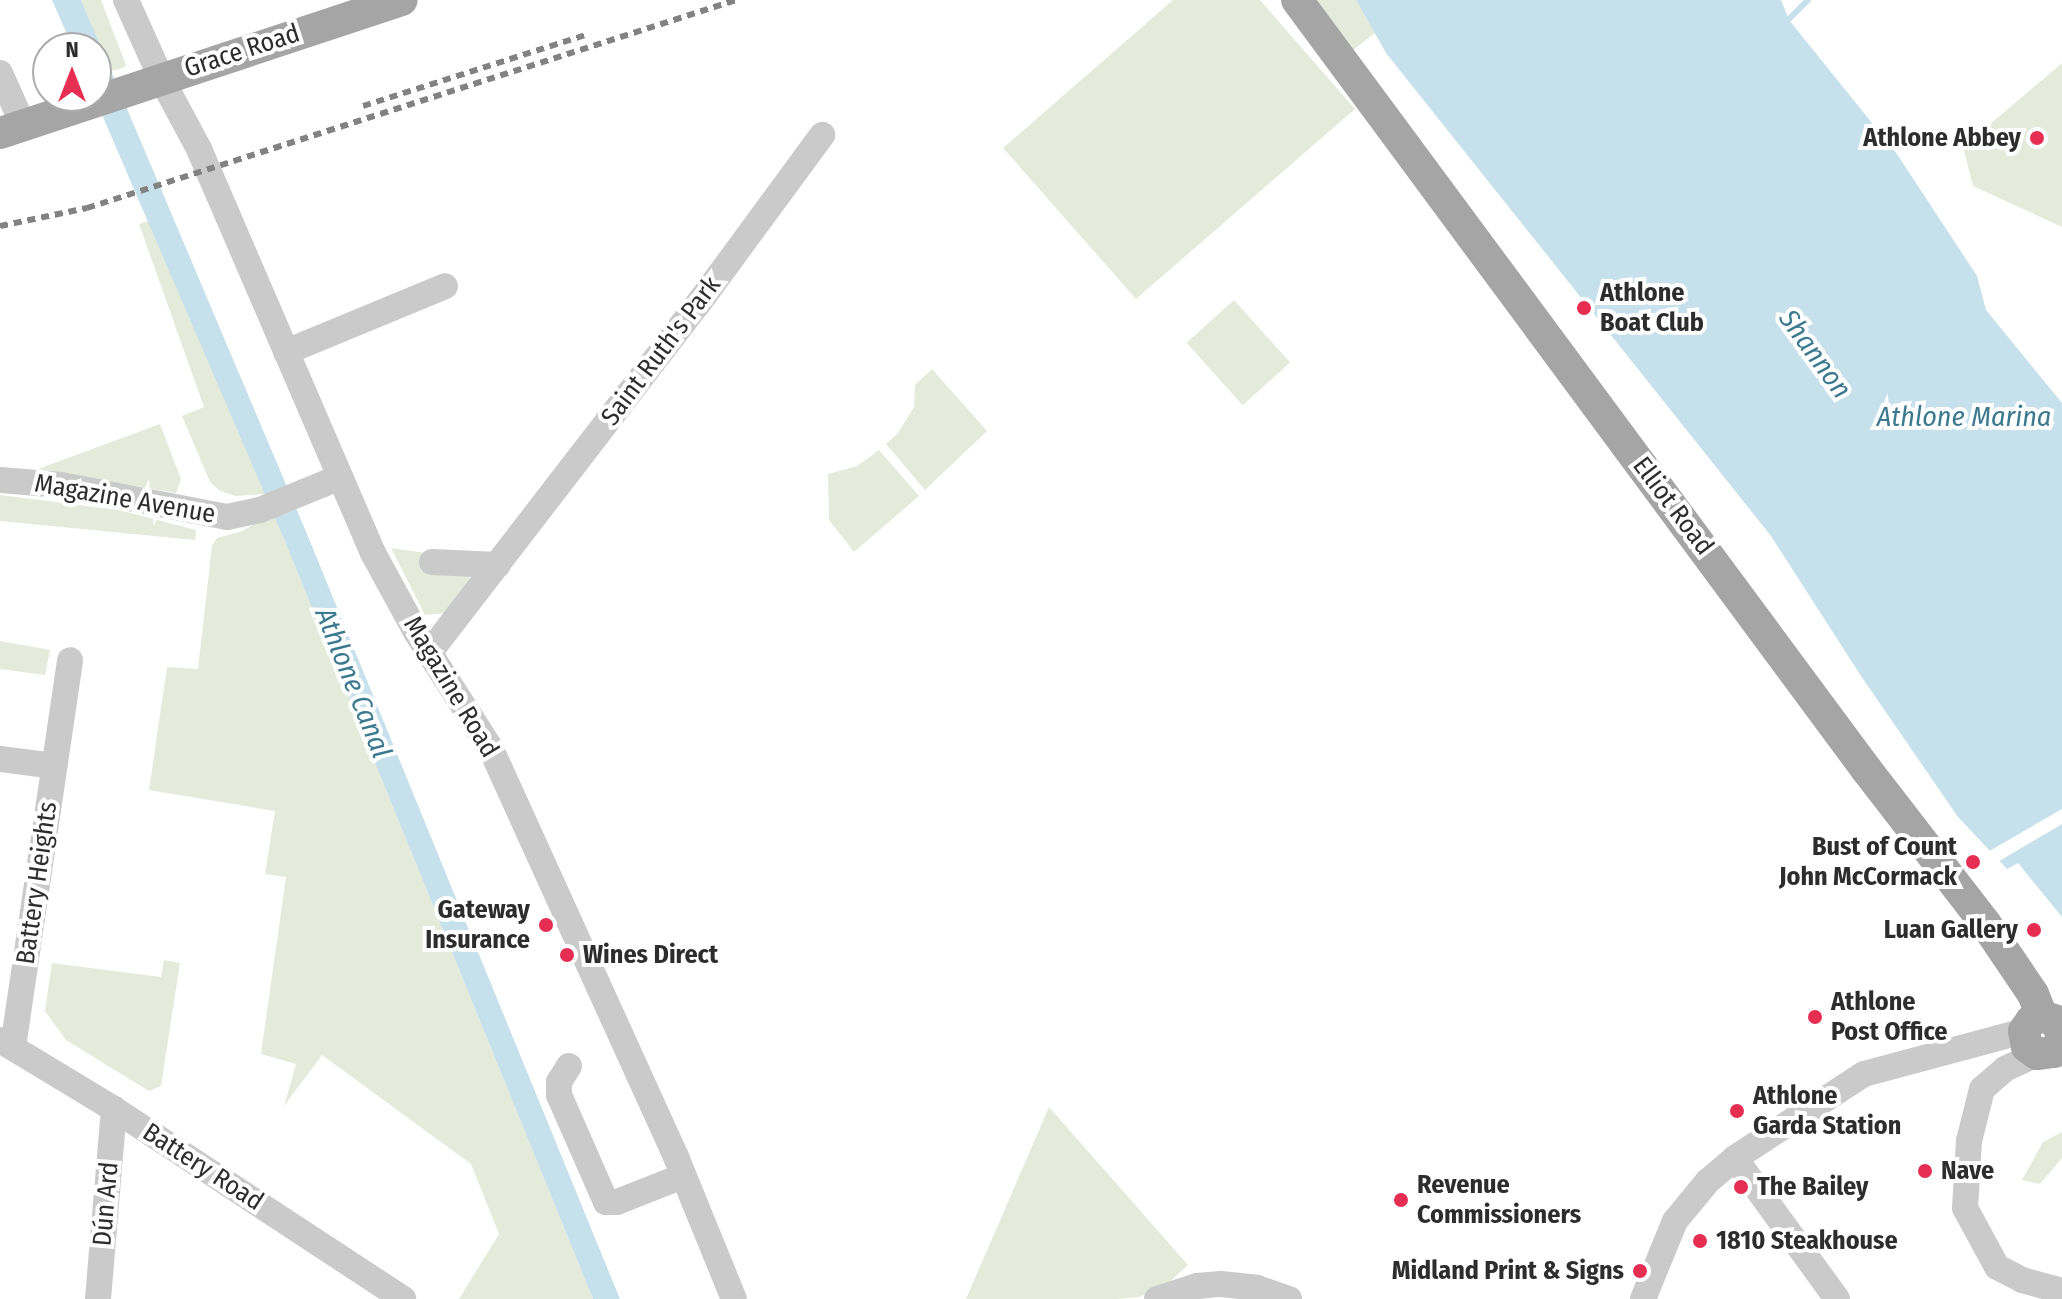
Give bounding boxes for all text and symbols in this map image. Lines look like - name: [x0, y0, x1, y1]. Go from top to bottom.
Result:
- street label: Grace Road: [180, 18, 304, 84]
- north arrow: [32, 32, 112, 112]
- text: N: [65, 36, 79, 63]
- place label: Athlone Abbey: [1863, 122, 2021, 154]
- marker: Athlone Abbey: [2028, 129, 2046, 147]
- street label: Saint Ruth's Park: [595, 270, 727, 432]
- place label: Athlone Boat Club: [1600, 277, 1704, 338]
- marker: Athlone Boat Club: [1575, 299, 1593, 317]
- water label: Shannon: [1772, 303, 1858, 405]
- water label: Athlone Marina: [1877, 400, 2051, 434]
- street label: Elliot Road: [1626, 451, 1720, 561]
- street label: Magazine Avenue: [32, 468, 218, 530]
- water label: Athlone Canal: [308, 603, 398, 763]
- street label: Magazine Road: [397, 611, 505, 763]
- street label: Battery Heights: [10, 800, 64, 966]
- place label: Bust of Count John McCormack: [1779, 831, 1957, 892]
- marker: Bust of Count John McCormack: [1964, 853, 1982, 871]
- place label: Gateway Insurance: [425, 894, 530, 956]
- place label: Luan Gallery: [1884, 914, 2018, 946]
- marker: Gateway Insurance: [537, 916, 555, 934]
- marker: Luan Gallery: [2025, 921, 2043, 939]
- place label: Wines Direct: [583, 939, 718, 971]
- marker: Wines Direct: [558, 946, 576, 964]
- place label: Athlone Post Office: [1831, 986, 1947, 1048]
- marker: Athlone Post Office: [1806, 1008, 1824, 1026]
- place label: Athlone Garda Station: [1753, 1080, 1901, 1142]
- marker: Athlone Garda Station: [1728, 1102, 1746, 1120]
- street label: Battery Road: [137, 1117, 269, 1217]
- place label: Nave: [1941, 1155, 1994, 1187]
- street label: Dún Ard: [87, 1161, 125, 1247]
- marker: Nave: [1916, 1162, 1934, 1180]
- place label: Revenue Commissioners: [1417, 1169, 1581, 1230]
- place label: The Bailey: [1757, 1171, 1868, 1203]
- marker: The Bailey: [1732, 1178, 1750, 1196]
- marker: Revenue Commissioners: [1392, 1191, 1410, 1209]
- place label: 1810 Steakhouse: [1716, 1225, 1898, 1257]
- marker: 1810 Steakhouse: [1691, 1232, 1709, 1250]
- place label: Midland Print & Signs: [1392, 1255, 1624, 1287]
- marker: Midland Print & Signs: [1631, 1262, 1649, 1280]

